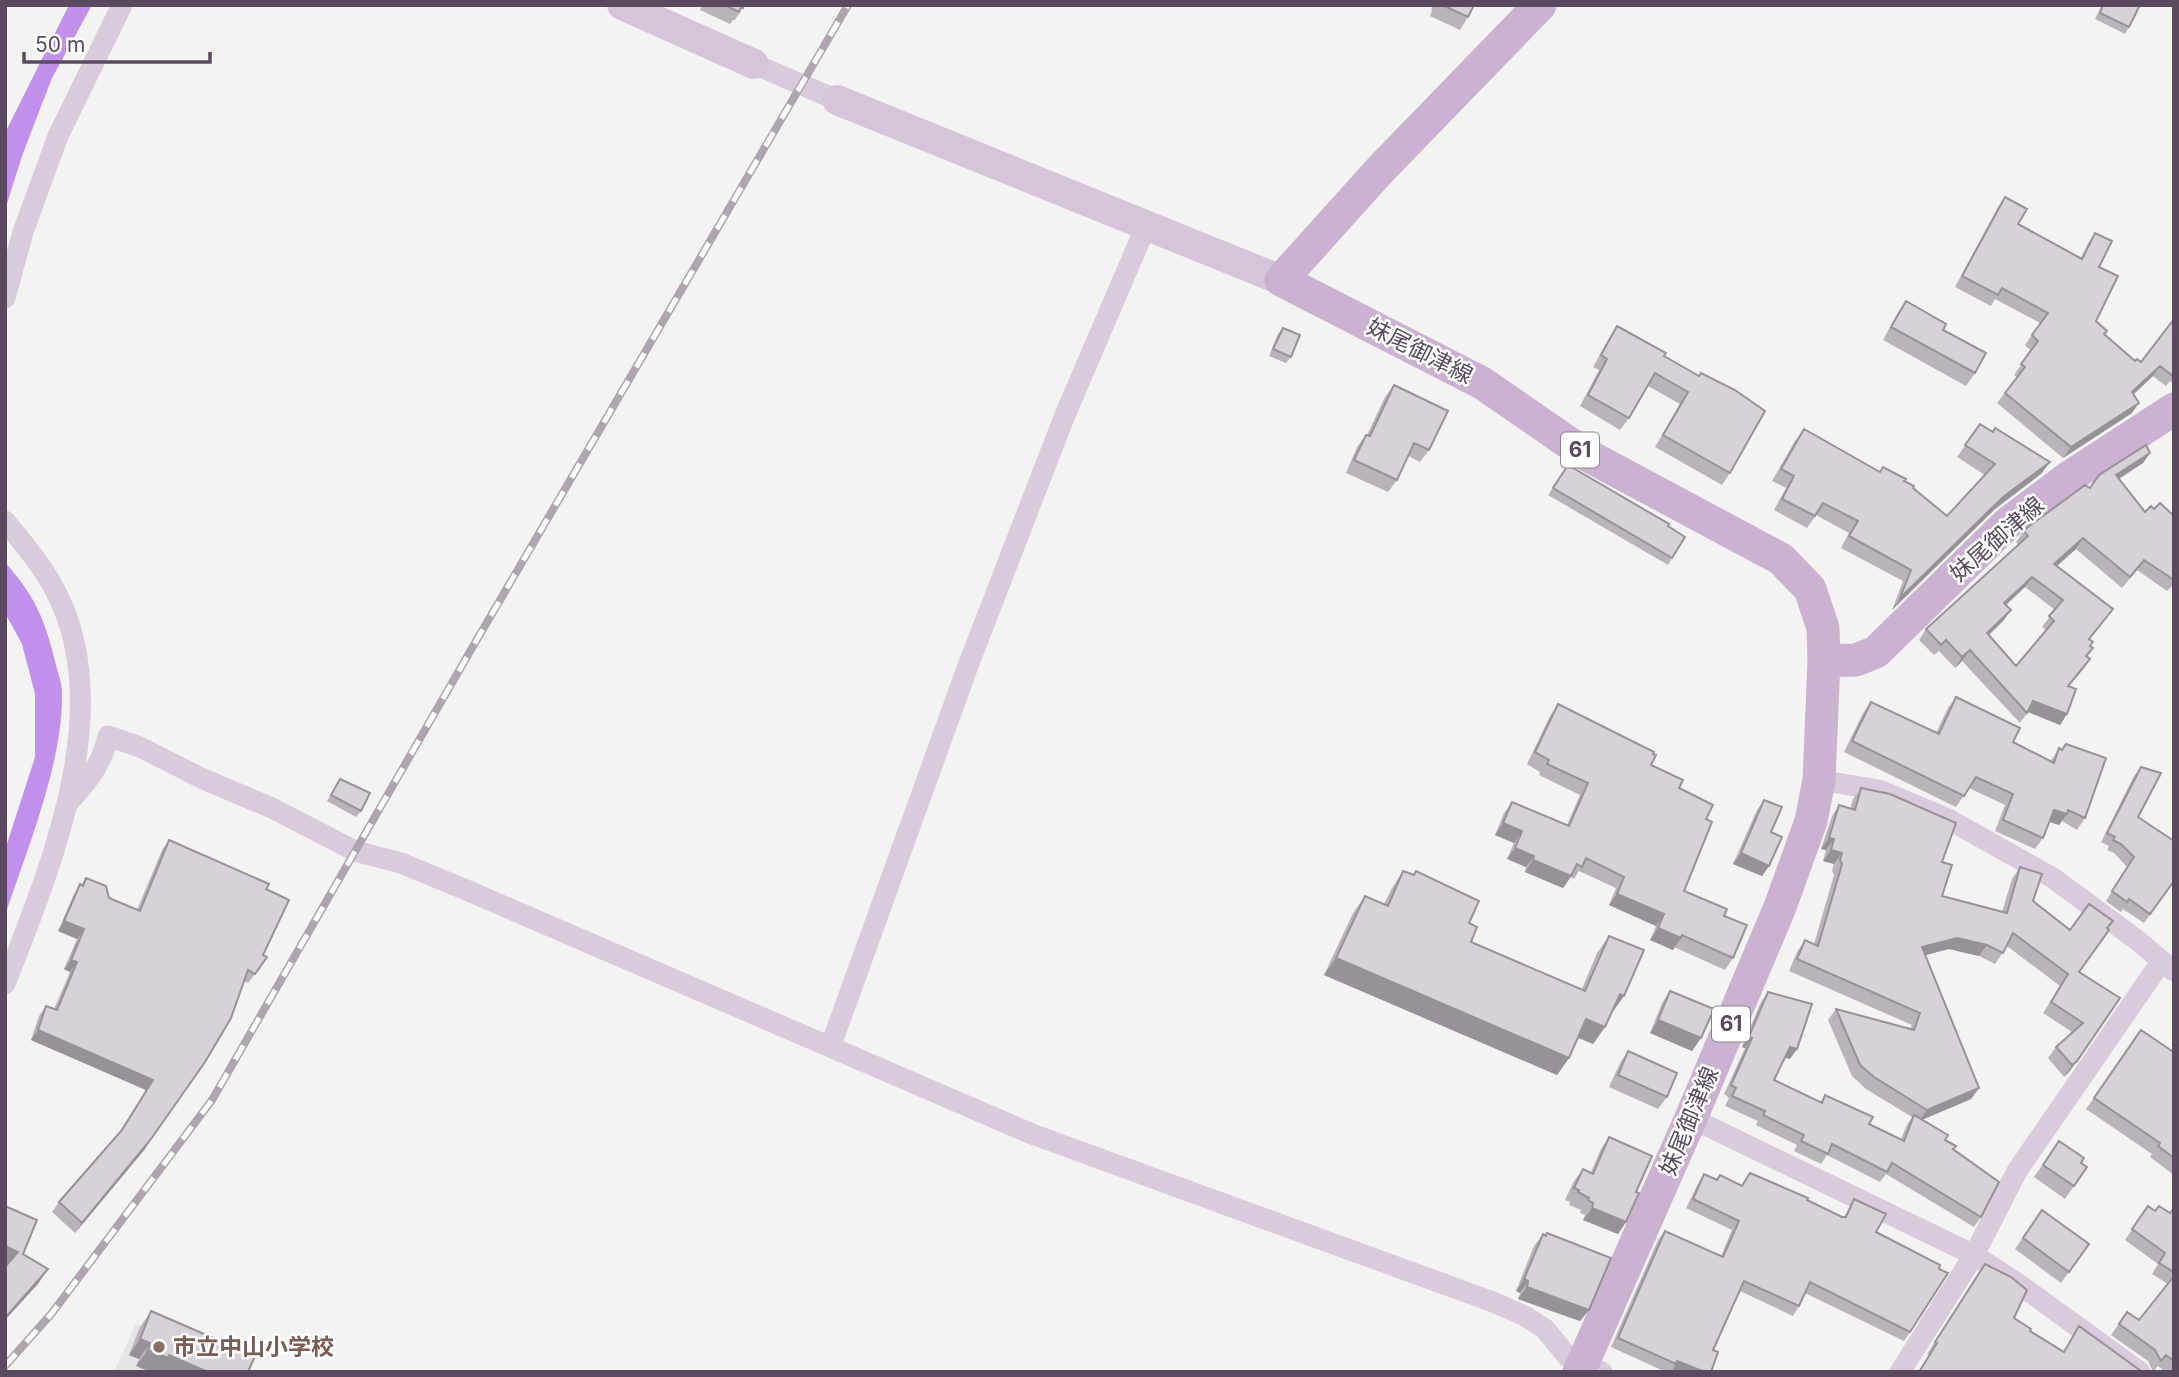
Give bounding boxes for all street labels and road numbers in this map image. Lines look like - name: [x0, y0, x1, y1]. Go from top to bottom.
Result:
- street label: 妹尾御津線: [1362, 312, 1478, 390]
- road number: 61: [1561, 433, 1599, 468]
- street label: 妹尾御津線: [1944, 491, 2050, 587]
- road number: 61: [1712, 1006, 1750, 1042]
- street label: 妹尾御津線: [1654, 1063, 1724, 1179]

